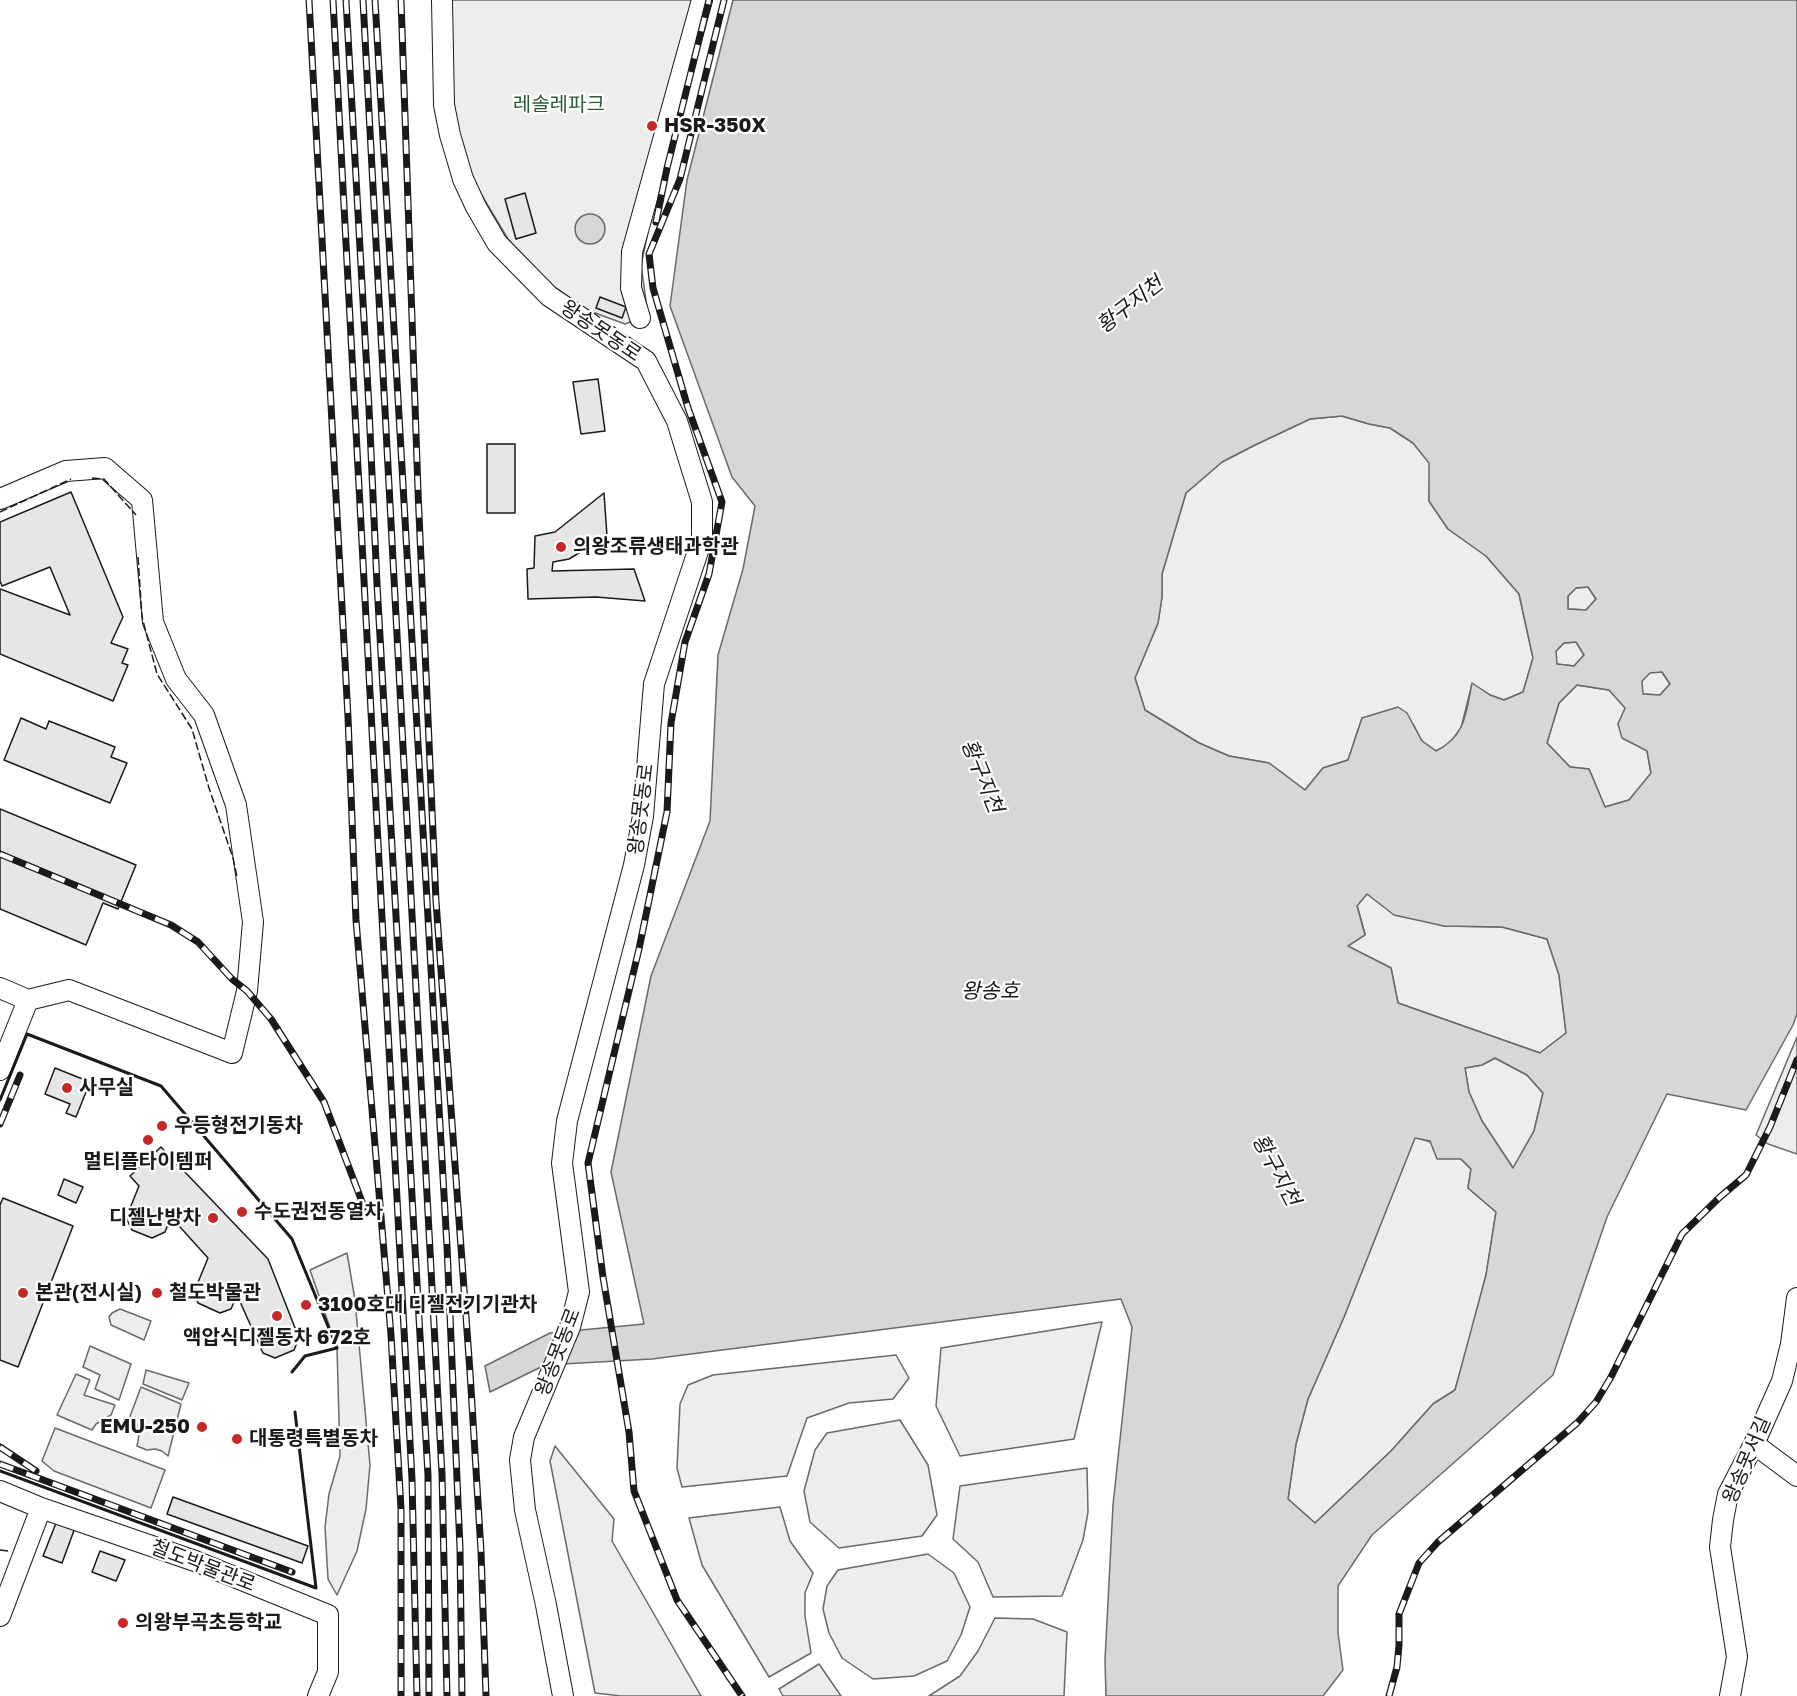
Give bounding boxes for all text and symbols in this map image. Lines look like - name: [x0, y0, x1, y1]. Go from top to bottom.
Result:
- park label: 레솔레파크: [513, 93, 605, 117]
- place label: HSR-350X: [664, 114, 766, 138]
- marker: HSR-350X: [645, 119, 659, 133]
- water label: 황구지천: [1092, 271, 1168, 339]
- street label: 왕송못동로: [556, 295, 646, 367]
- place label: 의왕조류생태과학관: [573, 535, 739, 559]
- marker: 의왕조류생태과학관: [554, 540, 568, 554]
- water label: 황구지천: [956, 735, 1008, 817]
- street label: 왕송못동로: [623, 762, 659, 856]
- water label: 왕송호: [961, 978, 1019, 1004]
- place label: 사무실: [79, 1076, 134, 1100]
- marker: 사무실: [60, 1081, 74, 1095]
- place label: 우등형전기동차: [174, 1114, 303, 1138]
- marker: 우등형전기동차: [155, 1119, 169, 1133]
- water label: 황구지천: [1247, 1130, 1305, 1210]
- marker: 멀티플타이템퍼: [141, 1133, 155, 1147]
- place label: 멀티플타이템퍼: [84, 1150, 212, 1174]
- place label: 수도권전동열차: [254, 1200, 383, 1224]
- marker: 수도권전동열차: [235, 1205, 249, 1219]
- place label: 디젤난방차: [109, 1206, 201, 1230]
- marker: 디젤난방차: [206, 1211, 220, 1225]
- place label: 본관(전시실): [35, 1281, 142, 1305]
- place label: 철도박물관: [169, 1281, 261, 1305]
- marker: 본관(전시실): [16, 1286, 30, 1300]
- marker: 철도박물관: [150, 1286, 164, 1300]
- place label: 3100호대 디젤전기기관차: [318, 1293, 537, 1317]
- marker: 3100호대 디젤전기기관차: [299, 1298, 313, 1312]
- street label: 왕송못동로: [530, 1305, 586, 1399]
- marker: 액압식디젤동차 672호: [270, 1309, 284, 1323]
- place label: 액압식디젤동차 672호: [183, 1326, 371, 1350]
- street label: 왕송못서길: [1718, 1413, 1776, 1507]
- place label: EMU-250: [100, 1415, 190, 1439]
- marker: EMU-250: [195, 1420, 209, 1434]
- place label: 대통령특별동차: [249, 1427, 378, 1451]
- marker: 대통령특별동차: [230, 1432, 244, 1446]
- street label: 철도박물관로: [147, 1535, 259, 1597]
- place label: 의왕부곡초등학교: [135, 1611, 282, 1635]
- marker: 의왕부곡초등학교: [116, 1616, 130, 1630]

